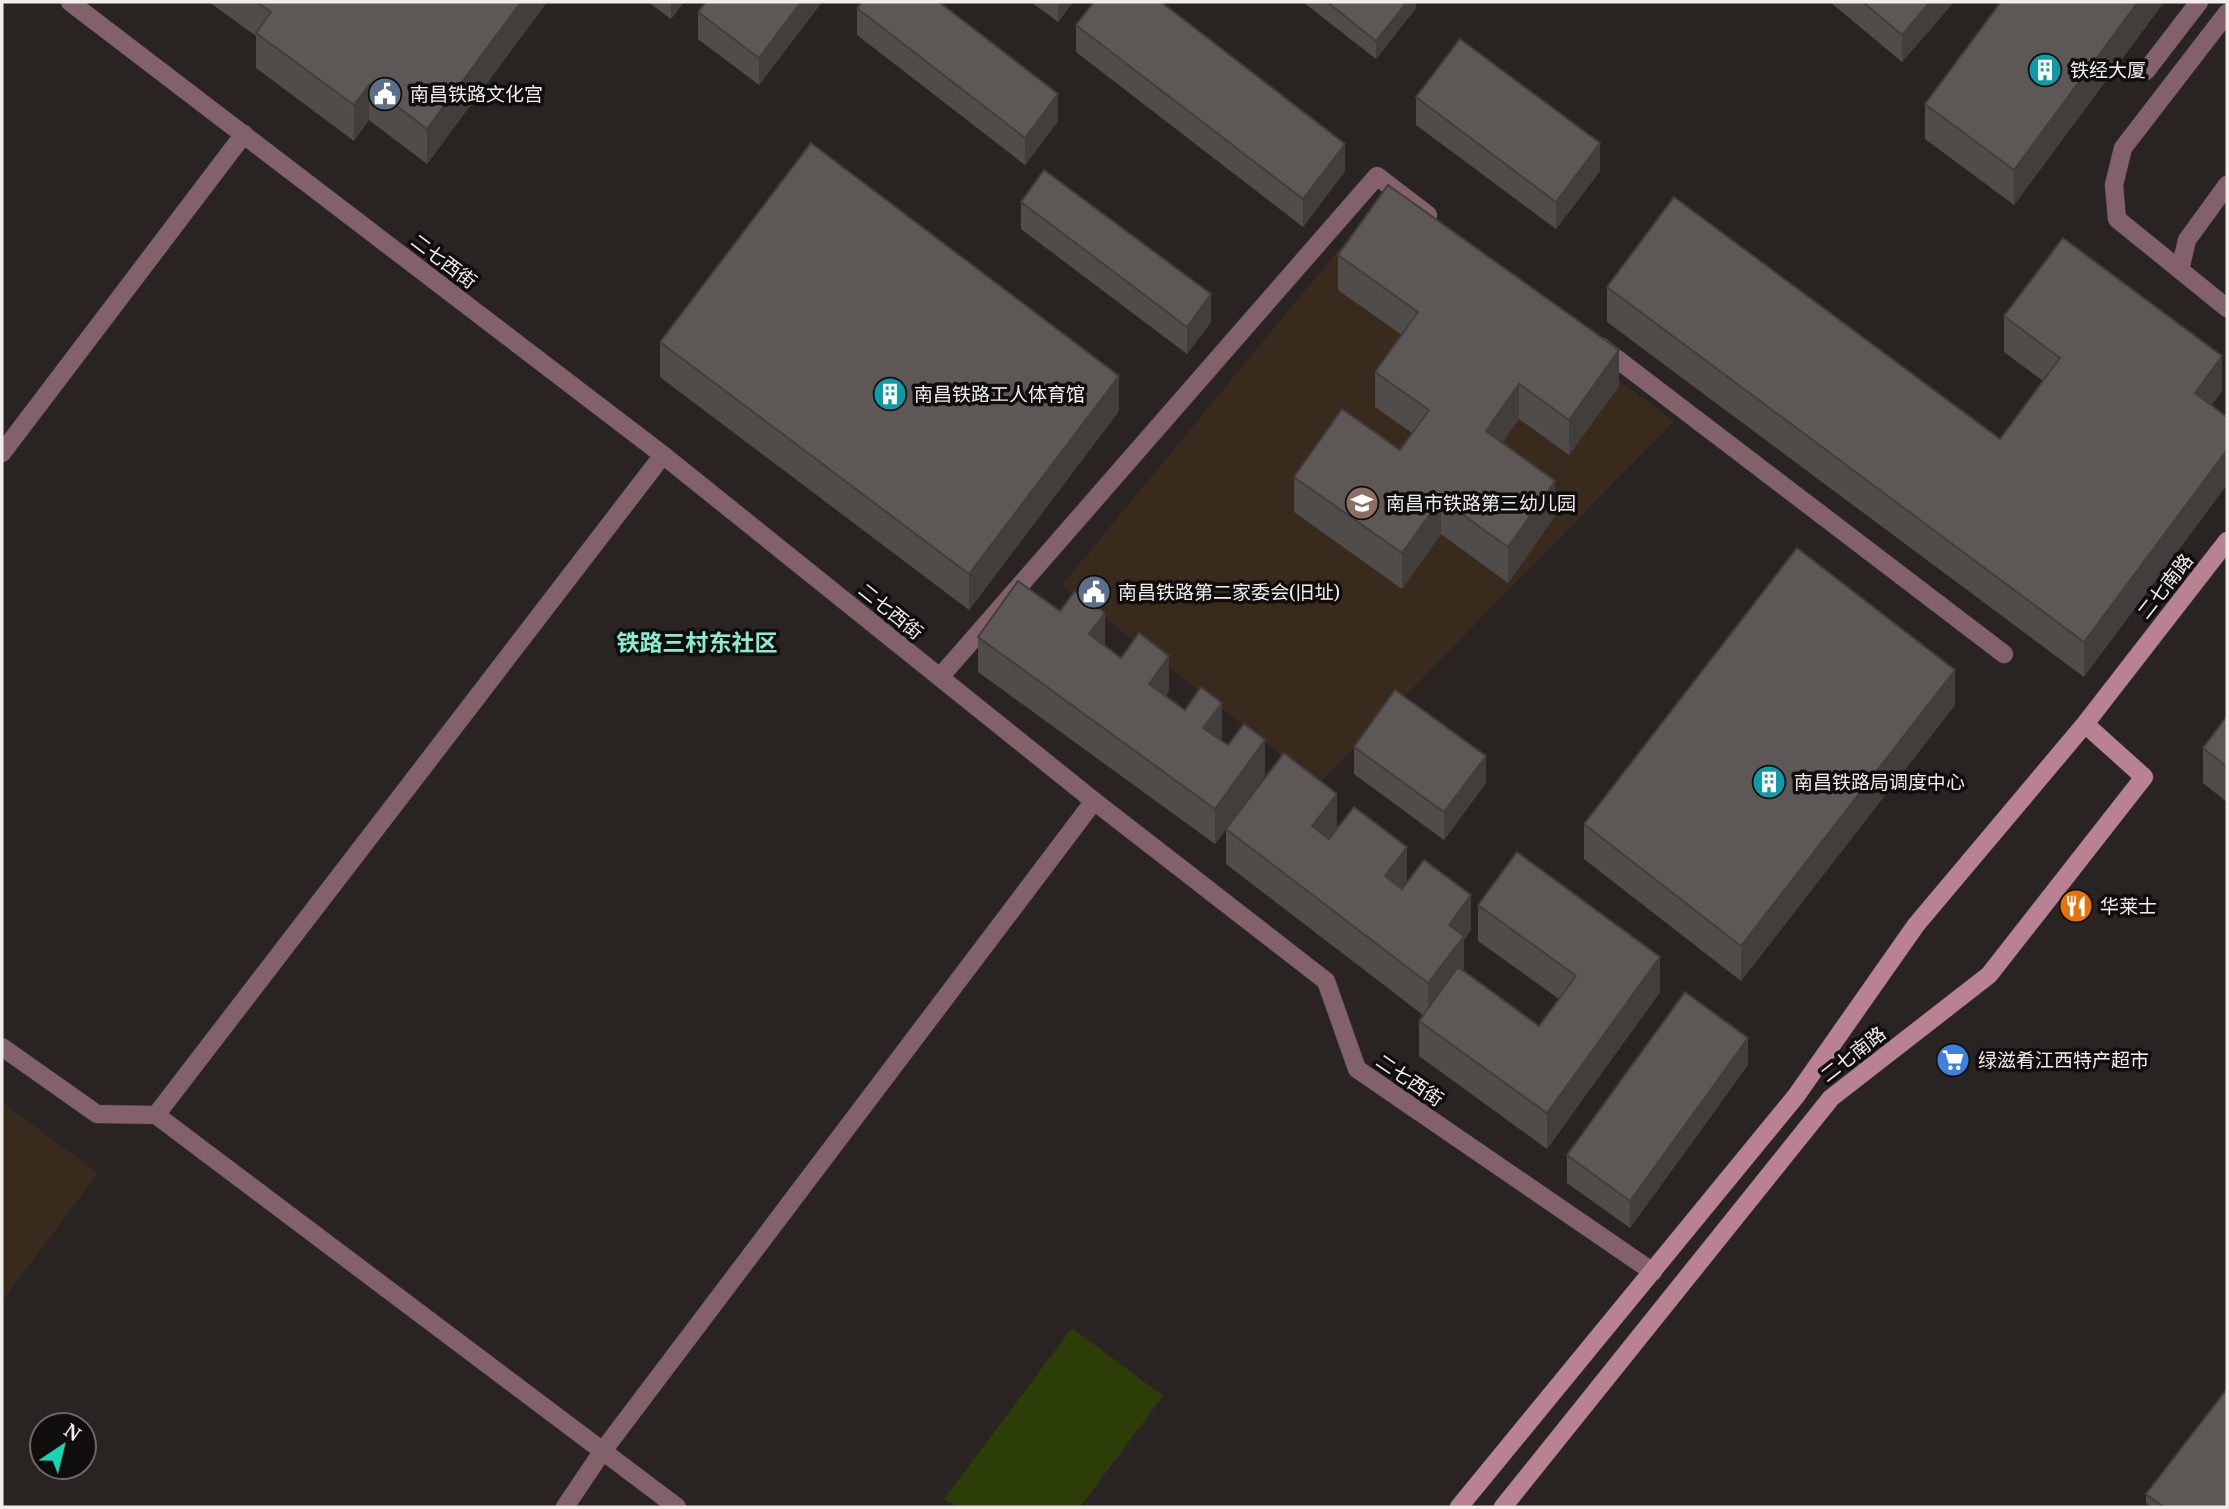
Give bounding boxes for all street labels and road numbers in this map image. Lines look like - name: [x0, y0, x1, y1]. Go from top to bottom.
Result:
- street label: 二七西街: [406, 228, 482, 294]
- street label: 二七南路: [2131, 548, 2199, 624]
- street label: 二七西街: [853, 577, 929, 645]
- street label: 二七南路: [1815, 1020, 1891, 1088]
- street label: 二七西街: [1371, 1048, 1449, 1112]

